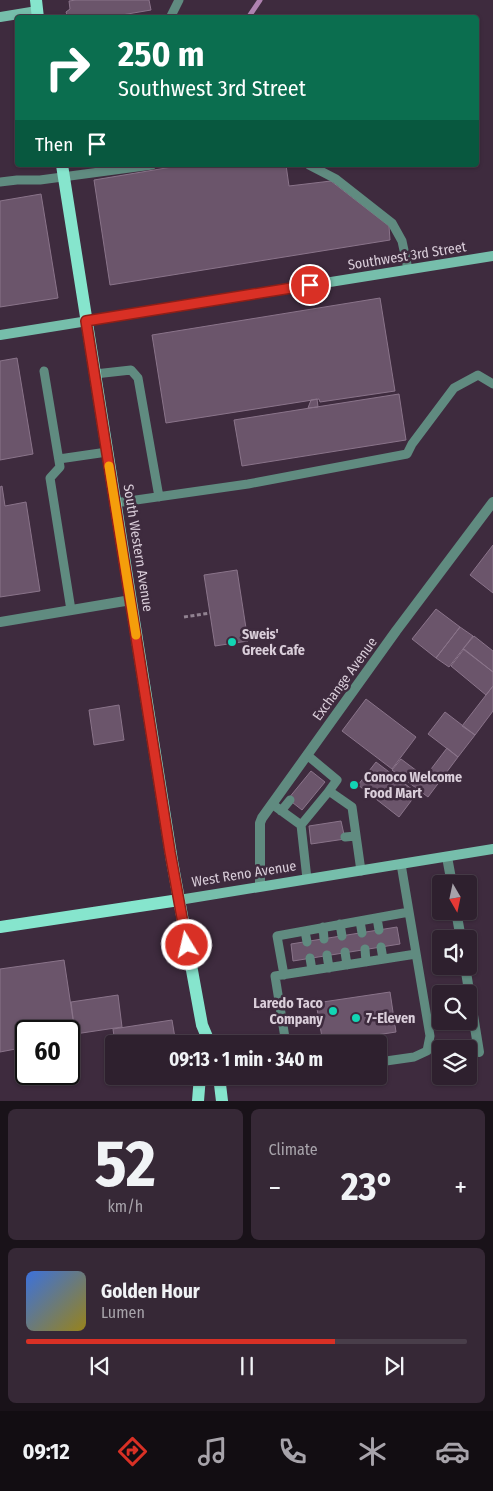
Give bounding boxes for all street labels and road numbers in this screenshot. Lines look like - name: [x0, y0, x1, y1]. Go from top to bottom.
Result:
- street label: Southwest 3rd Street: [347, 238, 468, 274]
- street label: South Western Avenue: [120, 483, 156, 613]
- street label: Exchange Avenue: [309, 634, 381, 724]
- street label: West Reno Avenue: [191, 857, 298, 891]

